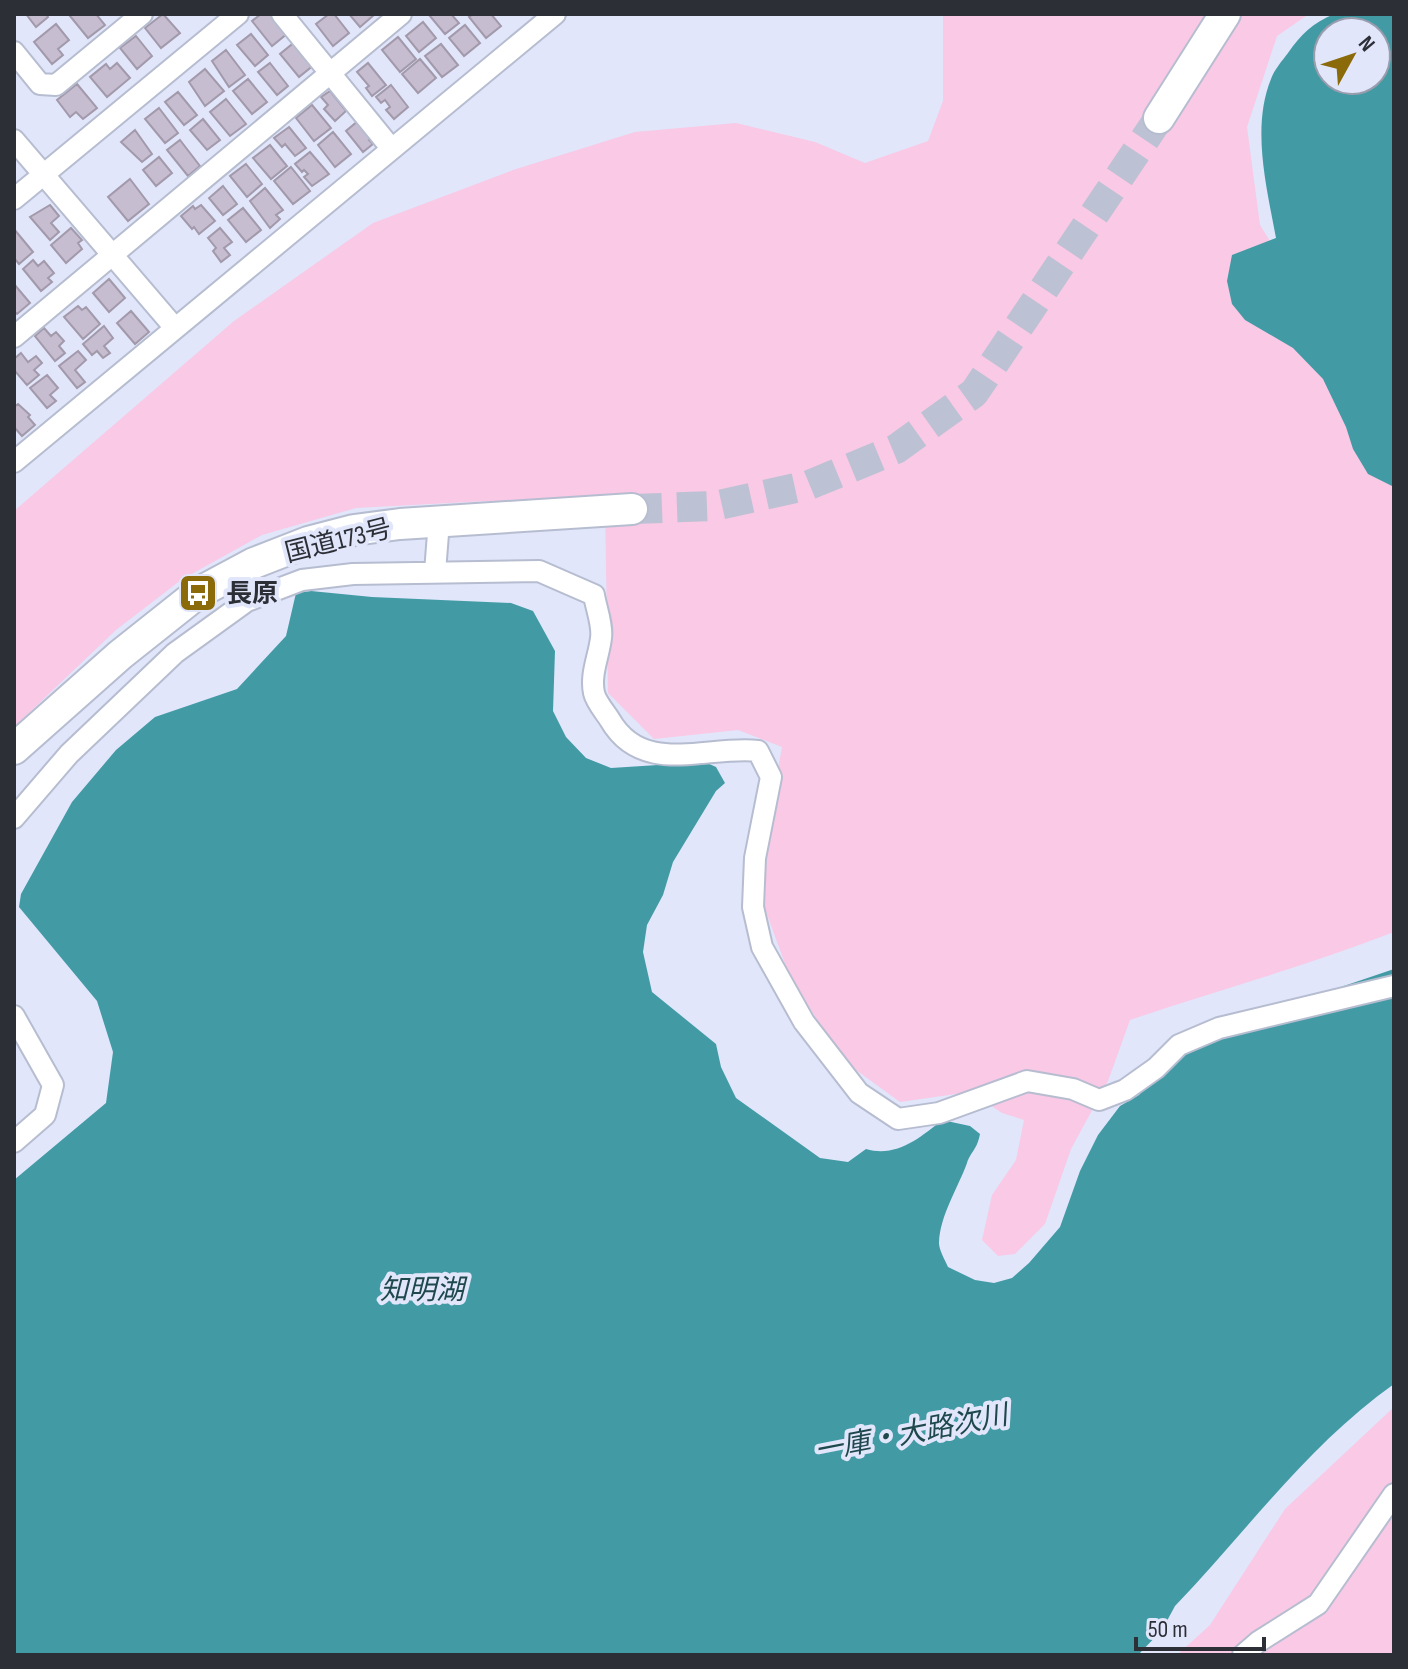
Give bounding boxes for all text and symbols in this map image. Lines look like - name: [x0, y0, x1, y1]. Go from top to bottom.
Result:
- north arrow: [1312, 16, 1392, 96]
- text: N: [1352, 31, 1380, 57]
- street label: 国道173号: [282, 513, 395, 570]
- bus stop icon: 長原: [177, 572, 219, 614]
- place label: 長原: [226, 579, 278, 610]
- water label: 知明湖: [380, 1274, 468, 1307]
- water label: 一庫・大路次川: [812, 1398, 1014, 1468]
- scale bar: [1136, 1601, 1264, 1651]
- text: 50 m: [1148, 1615, 1188, 1644]

